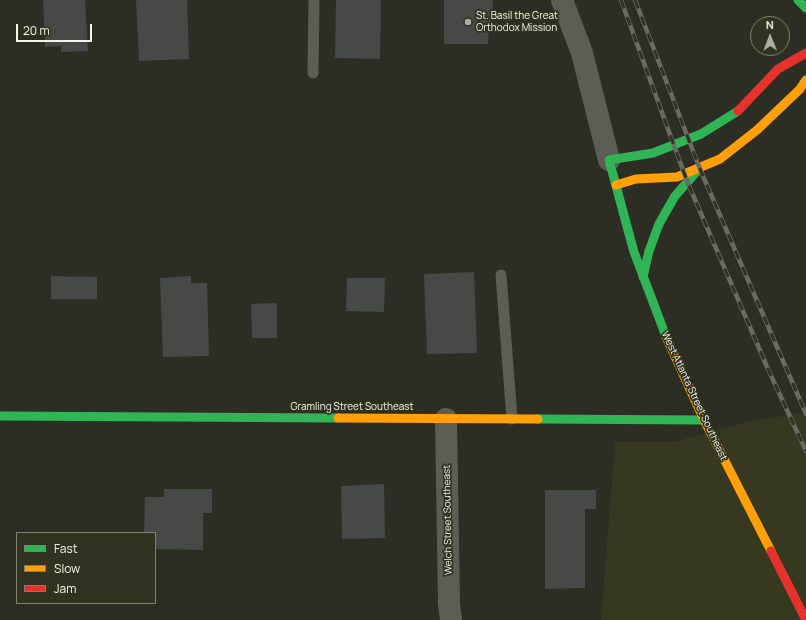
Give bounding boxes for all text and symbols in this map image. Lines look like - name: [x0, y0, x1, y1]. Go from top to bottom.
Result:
- place label: St. Basil the Great Orthodox Mission: [476, 10, 558, 34]
- scale bar: [18, 16, 94, 42]
- north arrow: [750, 16, 790, 56]
- marker: St. Basil the Great Orthodox Mission: [463, 17, 473, 27]
- text: N: [766, 17, 774, 32]
- text: 20 m: [23, 22, 50, 39]
- street label: West Atlanta Street Southeast: [659, 329, 729, 463]
- street label: Gramling Street Southeast: [291, 401, 413, 413]
- street label: Welch Street Southeast: [441, 465, 455, 575]
- legend: [16, 532, 156, 604]
- text: Fast: [54, 540, 78, 557]
- text: Slow: [54, 560, 80, 577]
- text: Jam: [54, 580, 76, 597]

